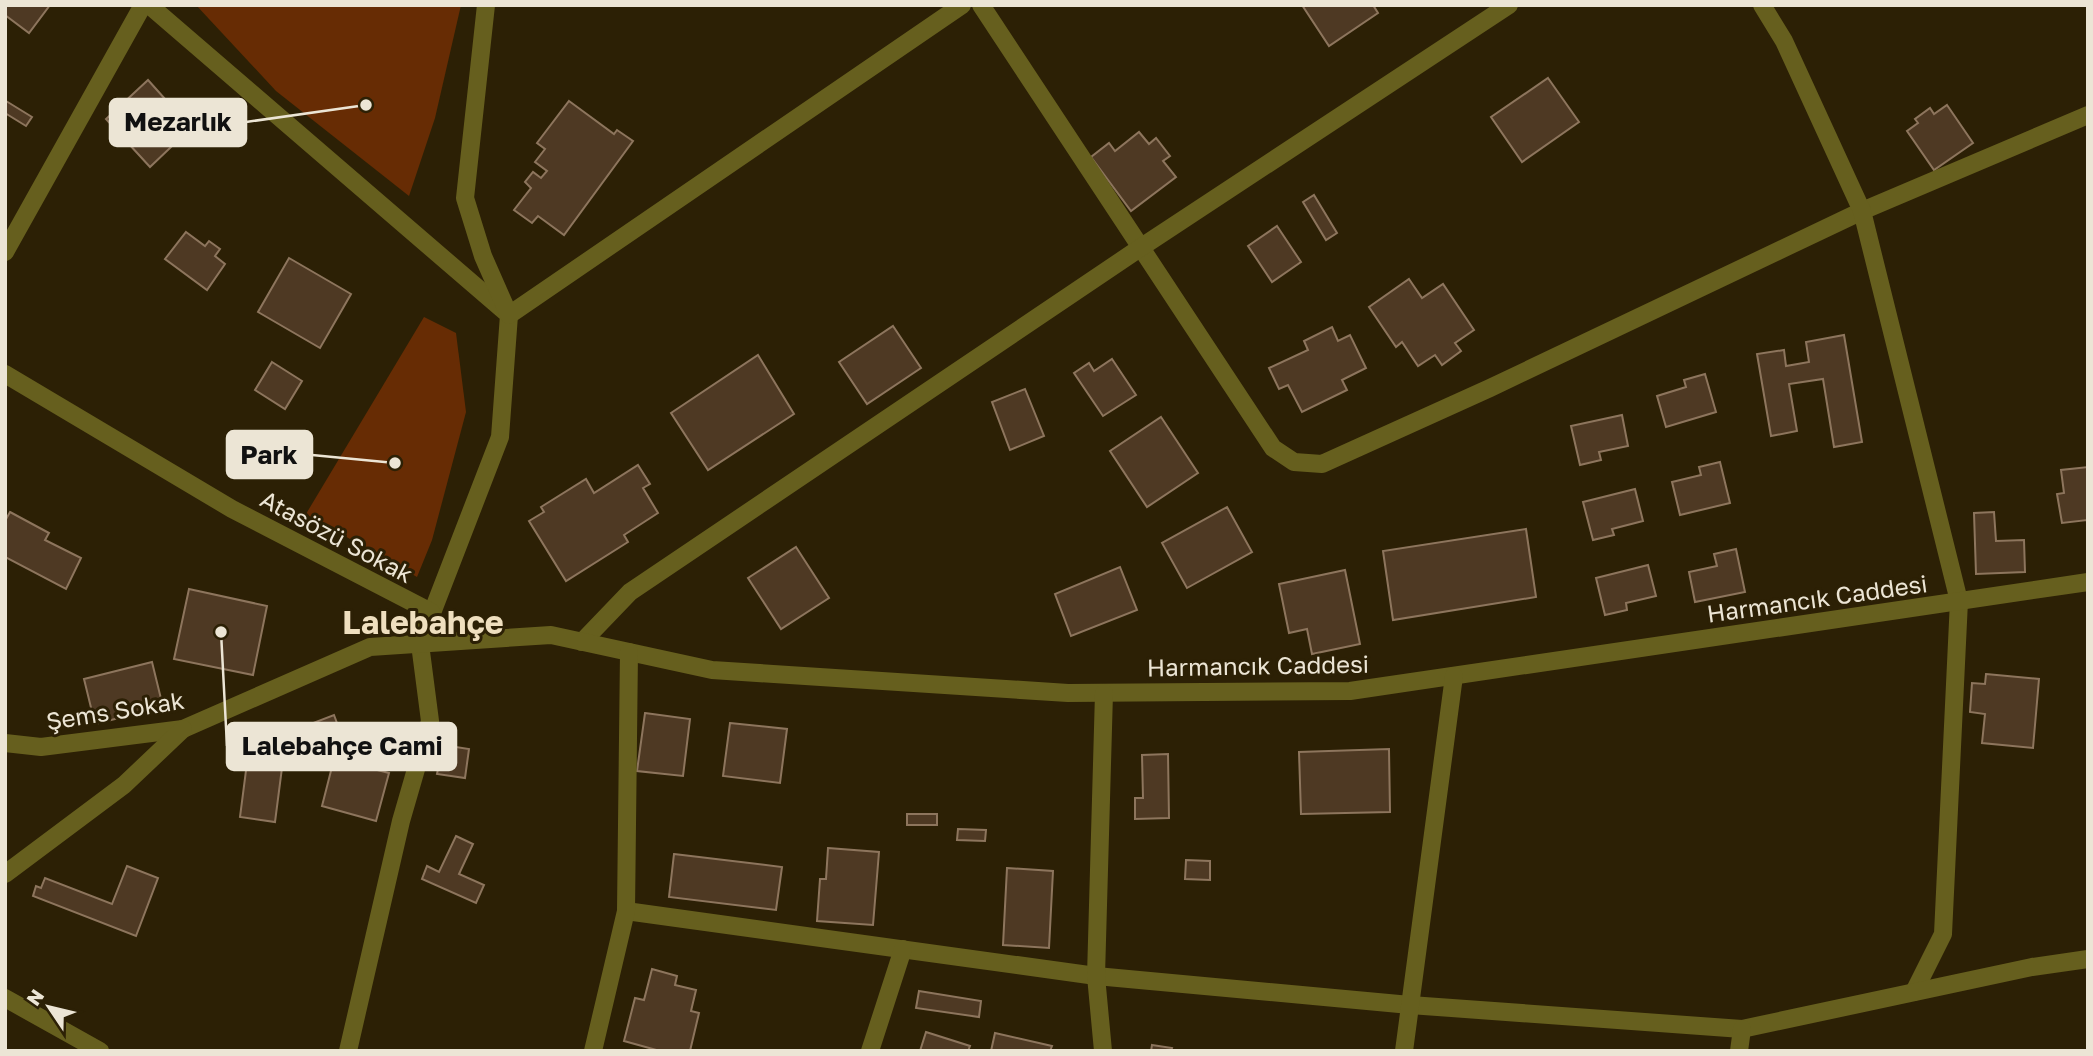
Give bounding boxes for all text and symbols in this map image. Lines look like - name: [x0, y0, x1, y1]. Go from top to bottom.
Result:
- callout: Mezarlık: [110, 99, 246, 146]
- text: Mezarlık: [124, 106, 232, 137]
- callout: Park: [227, 431, 312, 478]
- text: Park: [240, 439, 298, 470]
- street label: Atasözü Sokak: [256, 484, 418, 588]
- street label: Harmancık Caddesi: [1705, 568, 1929, 628]
- district label: Lalebahçe: [342, 603, 504, 641]
- street label: Harmancık Caddesi: [1147, 649, 1369, 681]
- street label: Şems Sokak: [44, 685, 186, 735]
- callout: Lalebahçe Cami: [227, 723, 456, 770]
- text: Lalebahçe Cami: [241, 730, 443, 761]
- north arrow: [14, 972, 84, 1042]
- text: N: [21, 984, 48, 1009]

